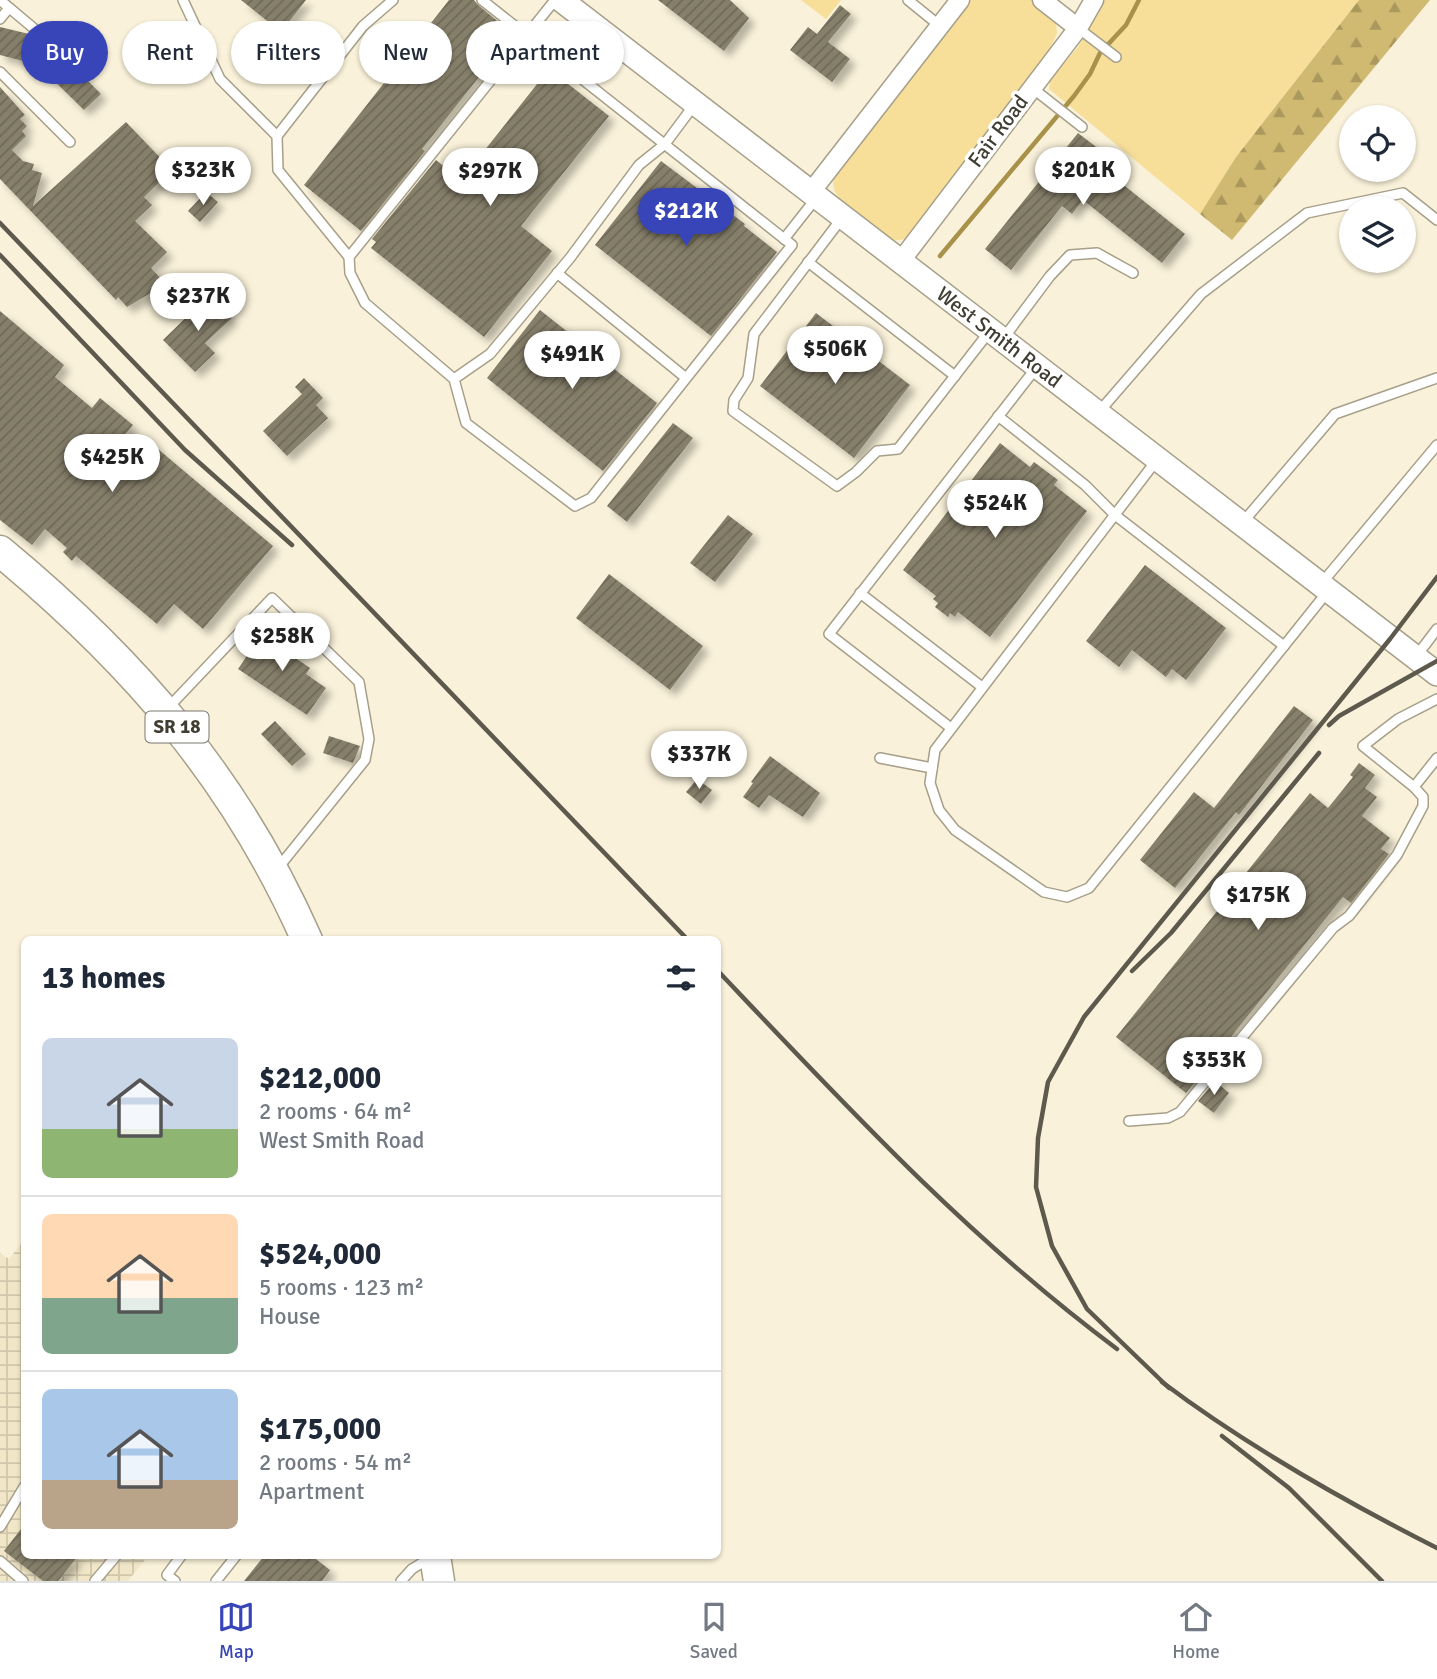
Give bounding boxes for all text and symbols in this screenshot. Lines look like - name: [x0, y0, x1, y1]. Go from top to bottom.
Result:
- chip: Buy: [21, 21, 108, 84]
- chip: Rent: [122, 21, 217, 84]
- chip: Filters: [231, 21, 345, 84]
- chip: New: [359, 21, 452, 84]
- chip: Apartment: [466, 21, 624, 84]
- street label: Fair Road: [962, 90, 1034, 172]
- map controls: [1339, 105, 1416, 273]
- button: locate: [1339, 105, 1416, 182]
- pin: $323K: [154, 148, 252, 207]
- pin: $297K: [441, 148, 539, 208]
- pin: $201K: [1034, 148, 1132, 207]
- text: $323K: [171, 155, 235, 184]
- text: $201K: [1051, 155, 1115, 184]
- text: $297K: [458, 156, 522, 185]
- pin: $212K: [637, 188, 735, 248]
- text: $212K: [654, 196, 718, 225]
- button: layers: [1339, 196, 1416, 273]
- pin: $237K: [149, 274, 247, 333]
- text: $237K: [166, 281, 230, 310]
- street label: West Smith Road: [931, 281, 1067, 394]
- pin: $506K: [786, 326, 884, 386]
- pin: $491K: [523, 332, 621, 391]
- text: $506K: [803, 334, 867, 363]
- text: $491K: [540, 339, 604, 368]
- pin: $425K: [63, 434, 161, 494]
- text: $425K: [80, 442, 144, 471]
- pin: $524K: [946, 480, 1044, 540]
- text: $524K: [963, 488, 1027, 517]
- pin: $258K: [233, 614, 331, 673]
- text: $258K: [250, 621, 314, 650]
- road number: SR 18: [146, 712, 208, 742]
- pin: $337K: [650, 732, 748, 791]
- text: $337K: [667, 739, 731, 768]
- pin: $175K: [1209, 872, 1307, 932]
- text: $175K: [1226, 880, 1290, 909]
- icon: filters: [662, 959, 700, 997]
- text: 13 homes: [42, 960, 165, 997]
- pin: $353K: [1165, 1038, 1263, 1097]
- text: $353K: [1182, 1045, 1246, 1074]
- text: $212,000: [259, 1060, 381, 1097]
- icon: home: [98, 1066, 182, 1150]
- text: 2 rooms · 64 m²: [259, 1097, 412, 1126]
- text: West Smith Road: [259, 1126, 424, 1155]
- text: $524,000: [259, 1236, 381, 1273]
- icon: home: [98, 1242, 182, 1326]
- text: 5 rooms · 123 m²: [259, 1273, 424, 1302]
- text: House: [259, 1302, 321, 1331]
- text: $175,000: [259, 1411, 381, 1448]
- icon: home: [98, 1417, 182, 1501]
- text: 2 rooms · 54 m²: [259, 1448, 412, 1477]
- text: Apartment: [259, 1477, 364, 1506]
- tab: Map: [217, 1598, 255, 1664]
- tab: Saved: [690, 1598, 738, 1664]
- tab: Home: [1172, 1598, 1220, 1664]

